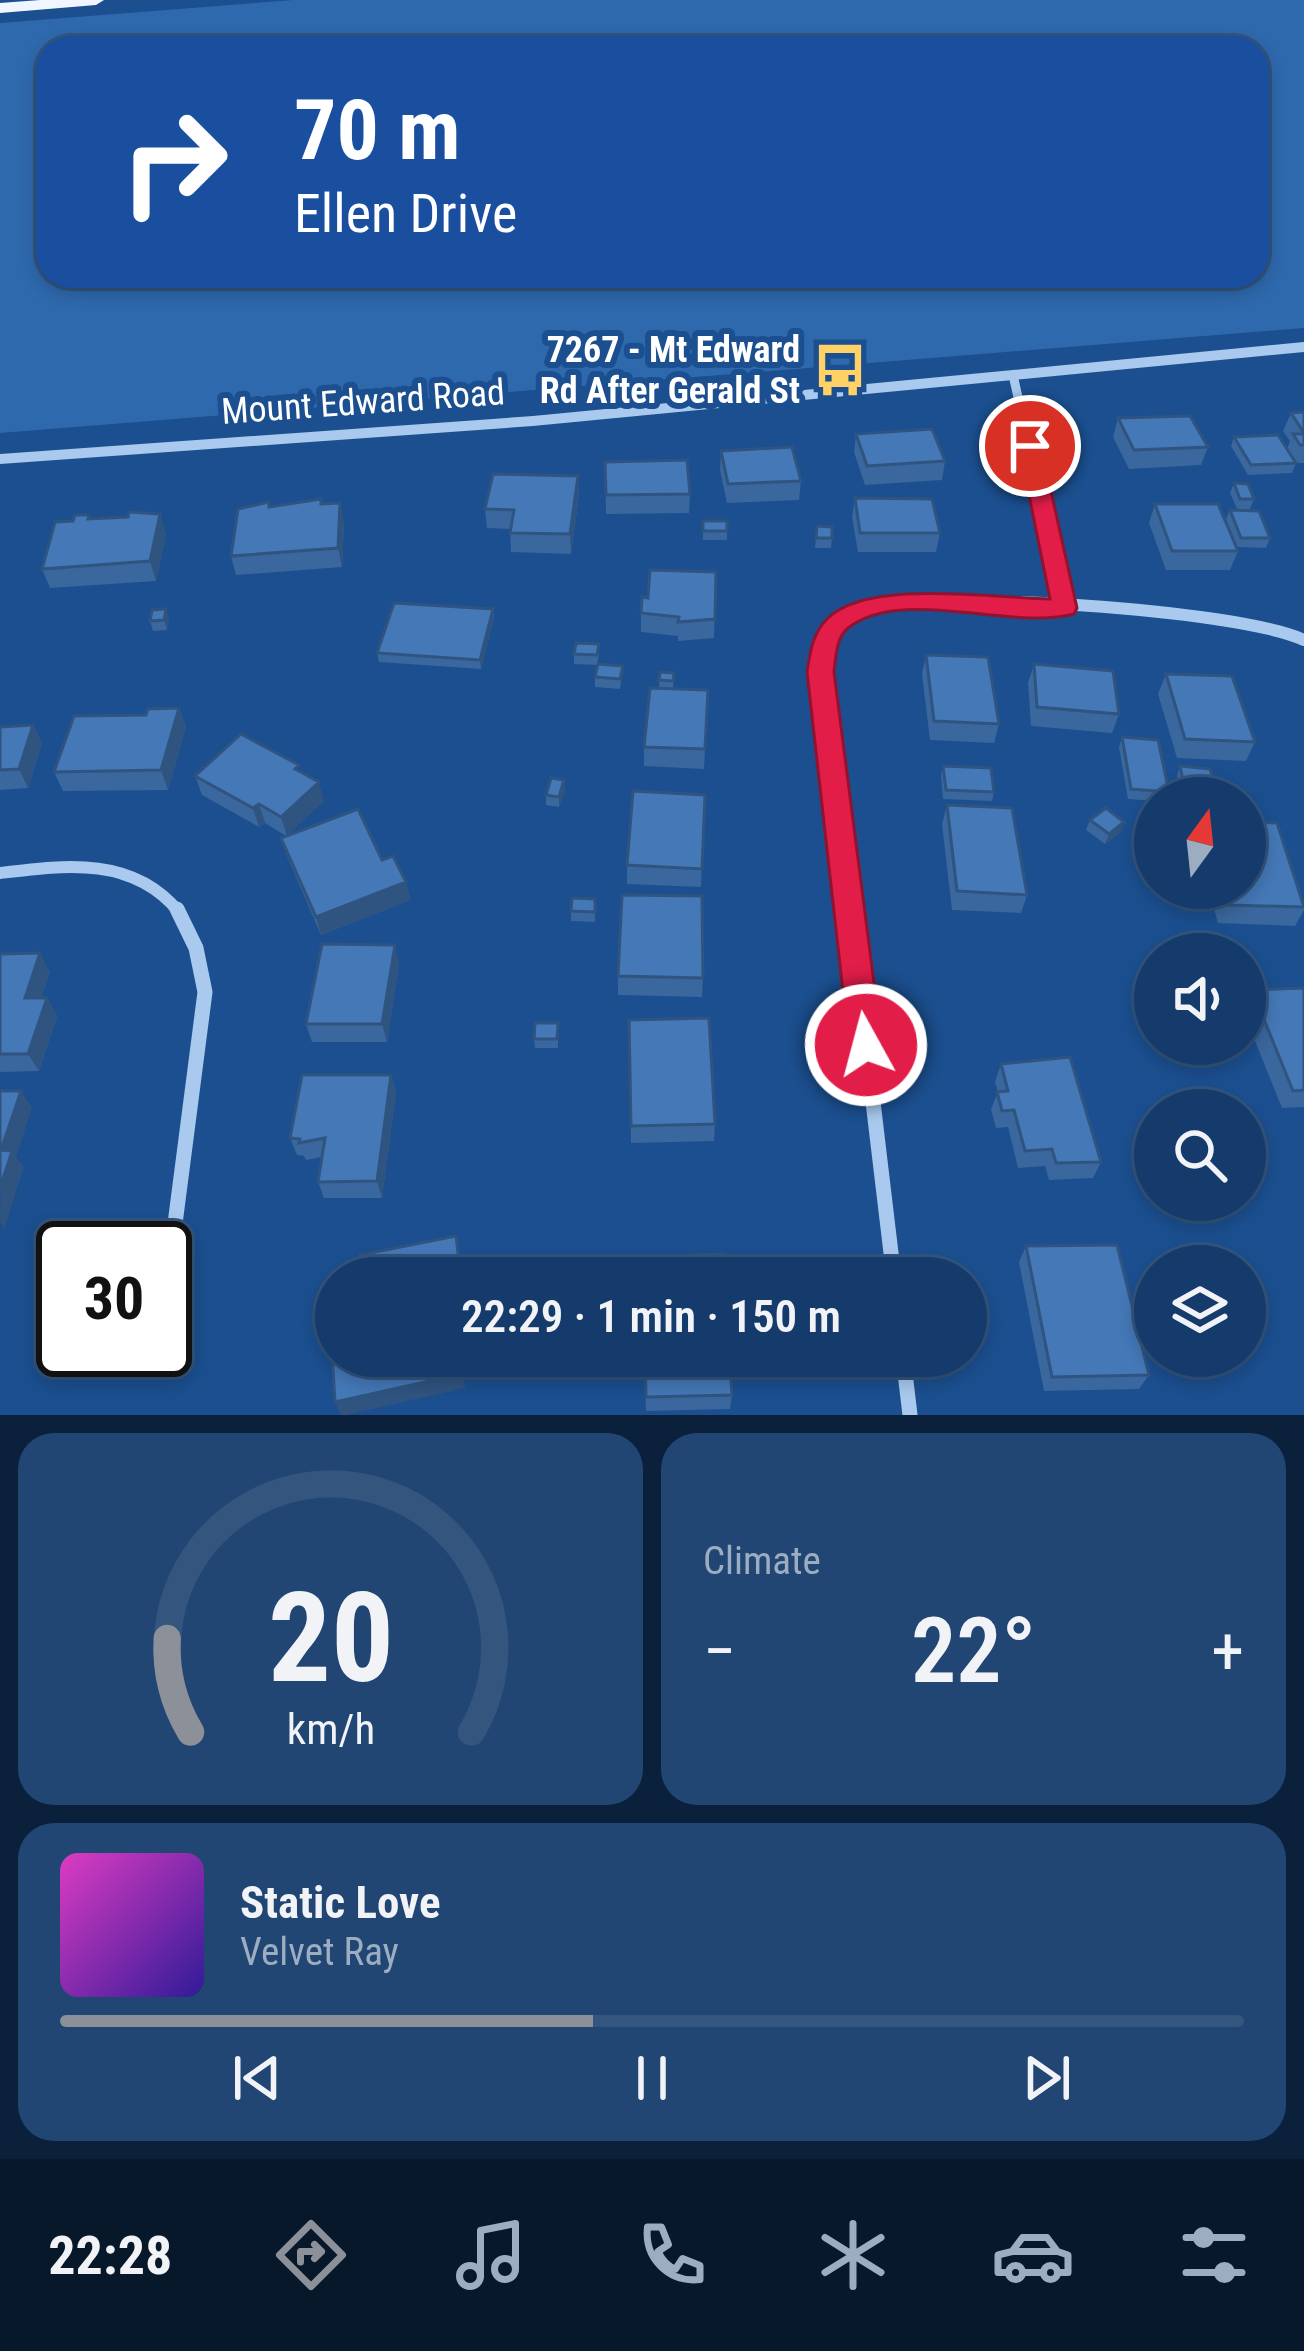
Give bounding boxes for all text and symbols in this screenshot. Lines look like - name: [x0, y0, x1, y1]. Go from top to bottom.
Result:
- text: 70 m: [294, 81, 461, 180]
- icon: right: [96, 84, 252, 240]
- text: Ellen Drive: [294, 182, 517, 245]
- place label: 7267 - Mt Edward Rd After Gerald St: [540, 329, 800, 412]
- bus stop icon: 7267 - Mt Edward Rd After Gerald St: [811, 341, 869, 399]
- street label: Mount Edward Road: [220, 371, 506, 433]
- pin: [979, 395, 1081, 497]
- icon: arrive: [997, 413, 1063, 479]
- north arrow: [1134, 777, 1266, 909]
- map controls: [1134, 777, 1266, 1377]
- button: sound: [1134, 933, 1266, 1065]
- position arrow: [803, 982, 929, 1108]
- button: search: [1134, 1089, 1266, 1221]
- speed limit sign: 30: [36, 1221, 192, 1377]
- button: layers: [1134, 1245, 1266, 1377]
- text: 22:29 · 1 min · 150 m: [461, 1290, 841, 1343]
- text: Climate: [703, 1538, 821, 1584]
- text: 20: [267, 1565, 394, 1711]
- text: 22°: [911, 1599, 1036, 1704]
- text: −: [703, 1613, 736, 1690]
- text: +: [1211, 1613, 1244, 1690]
- text: km/h: [286, 1704, 375, 1754]
- text: Static Love: [240, 1876, 441, 1929]
- text: Velvet Ray: [240, 1929, 399, 1975]
- icon: previous: [224, 2045, 290, 2111]
- icon: pause: [619, 2045, 685, 2111]
- icon: next: [1014, 2045, 1080, 2111]
- icon: directions: [269, 2213, 353, 2297]
- icon: music: [449, 2213, 533, 2297]
- icon: phone: [630, 2213, 714, 2297]
- icon: climate: [811, 2213, 895, 2297]
- icon: car: [991, 2213, 1075, 2297]
- icon: filters: [1172, 2213, 1256, 2297]
- text: 22:28: [48, 2224, 172, 2287]

